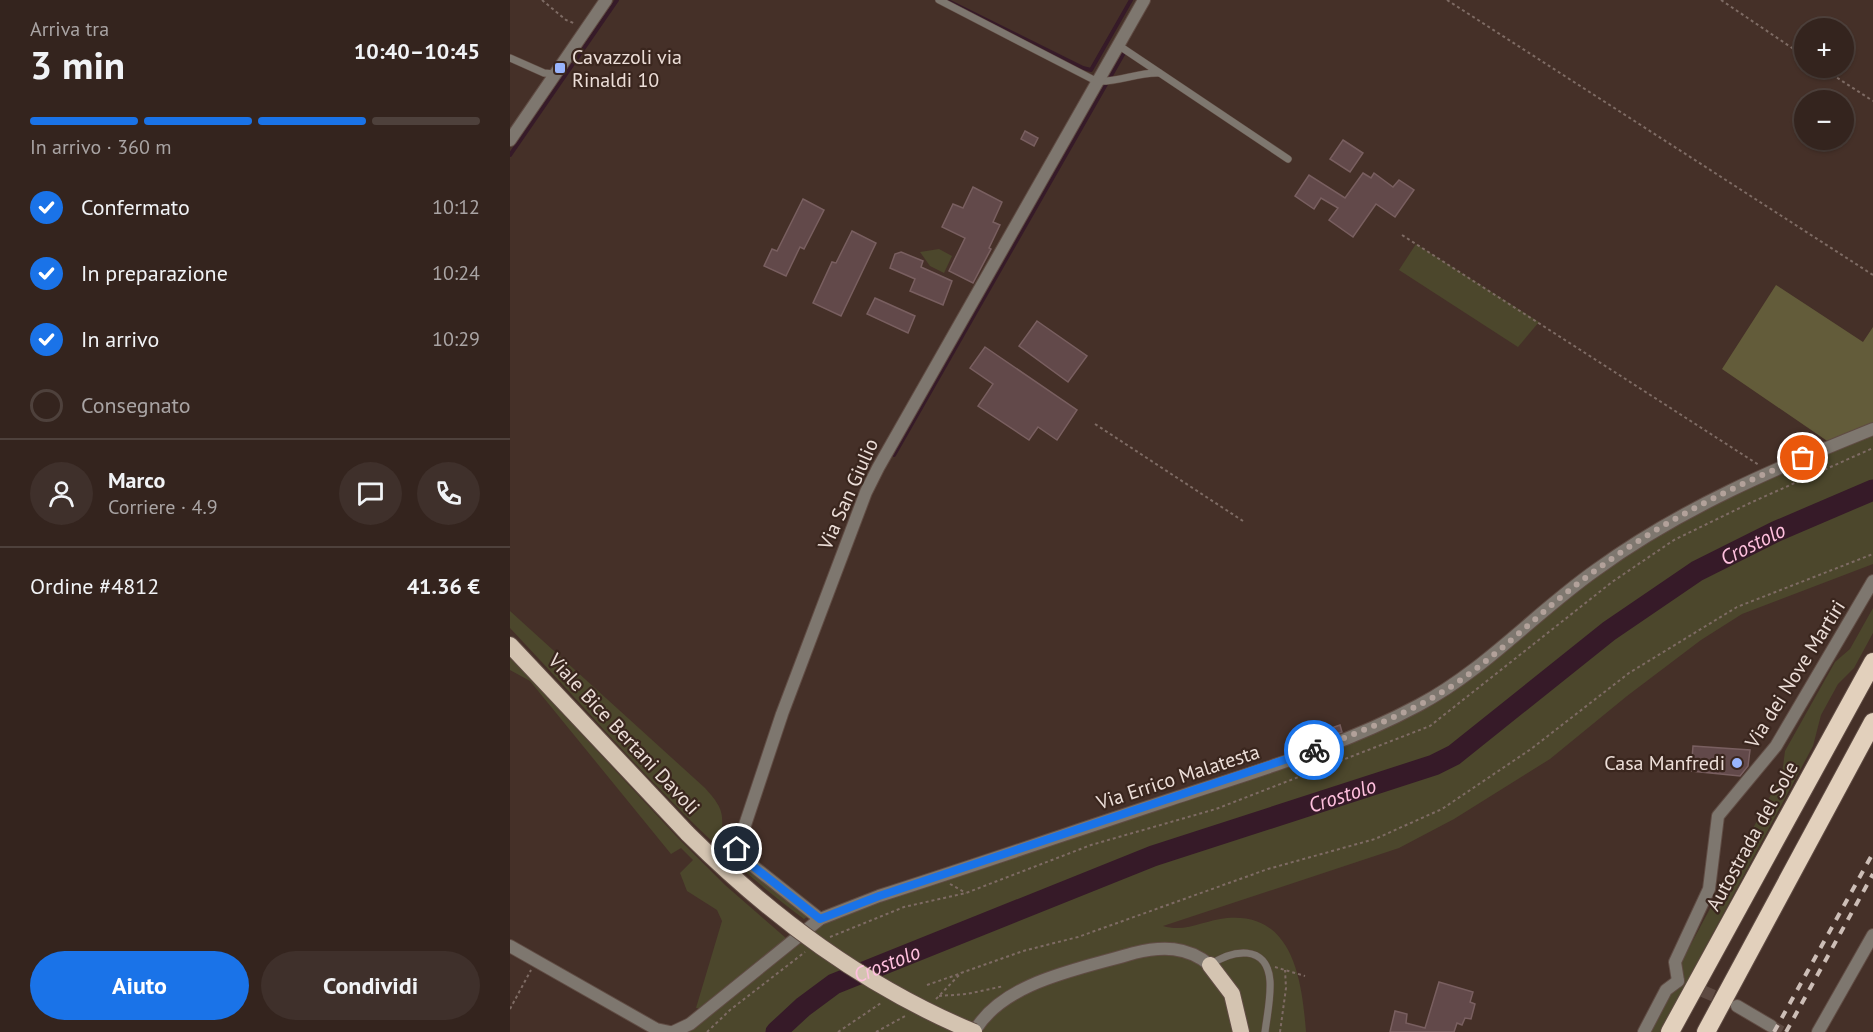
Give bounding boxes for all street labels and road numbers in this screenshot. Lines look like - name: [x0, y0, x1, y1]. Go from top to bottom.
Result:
- street label: Via San Giulio: [811, 434, 884, 555]
- street label: Via dei Nove Martiri: [1738, 595, 1851, 754]
- street label: Viale Bice Bertani Davoli: [542, 647, 705, 820]
- street label: Via Errico Malatesta: [1092, 738, 1263, 816]
- street label: Autostrada del Sole: [1700, 757, 1804, 915]

